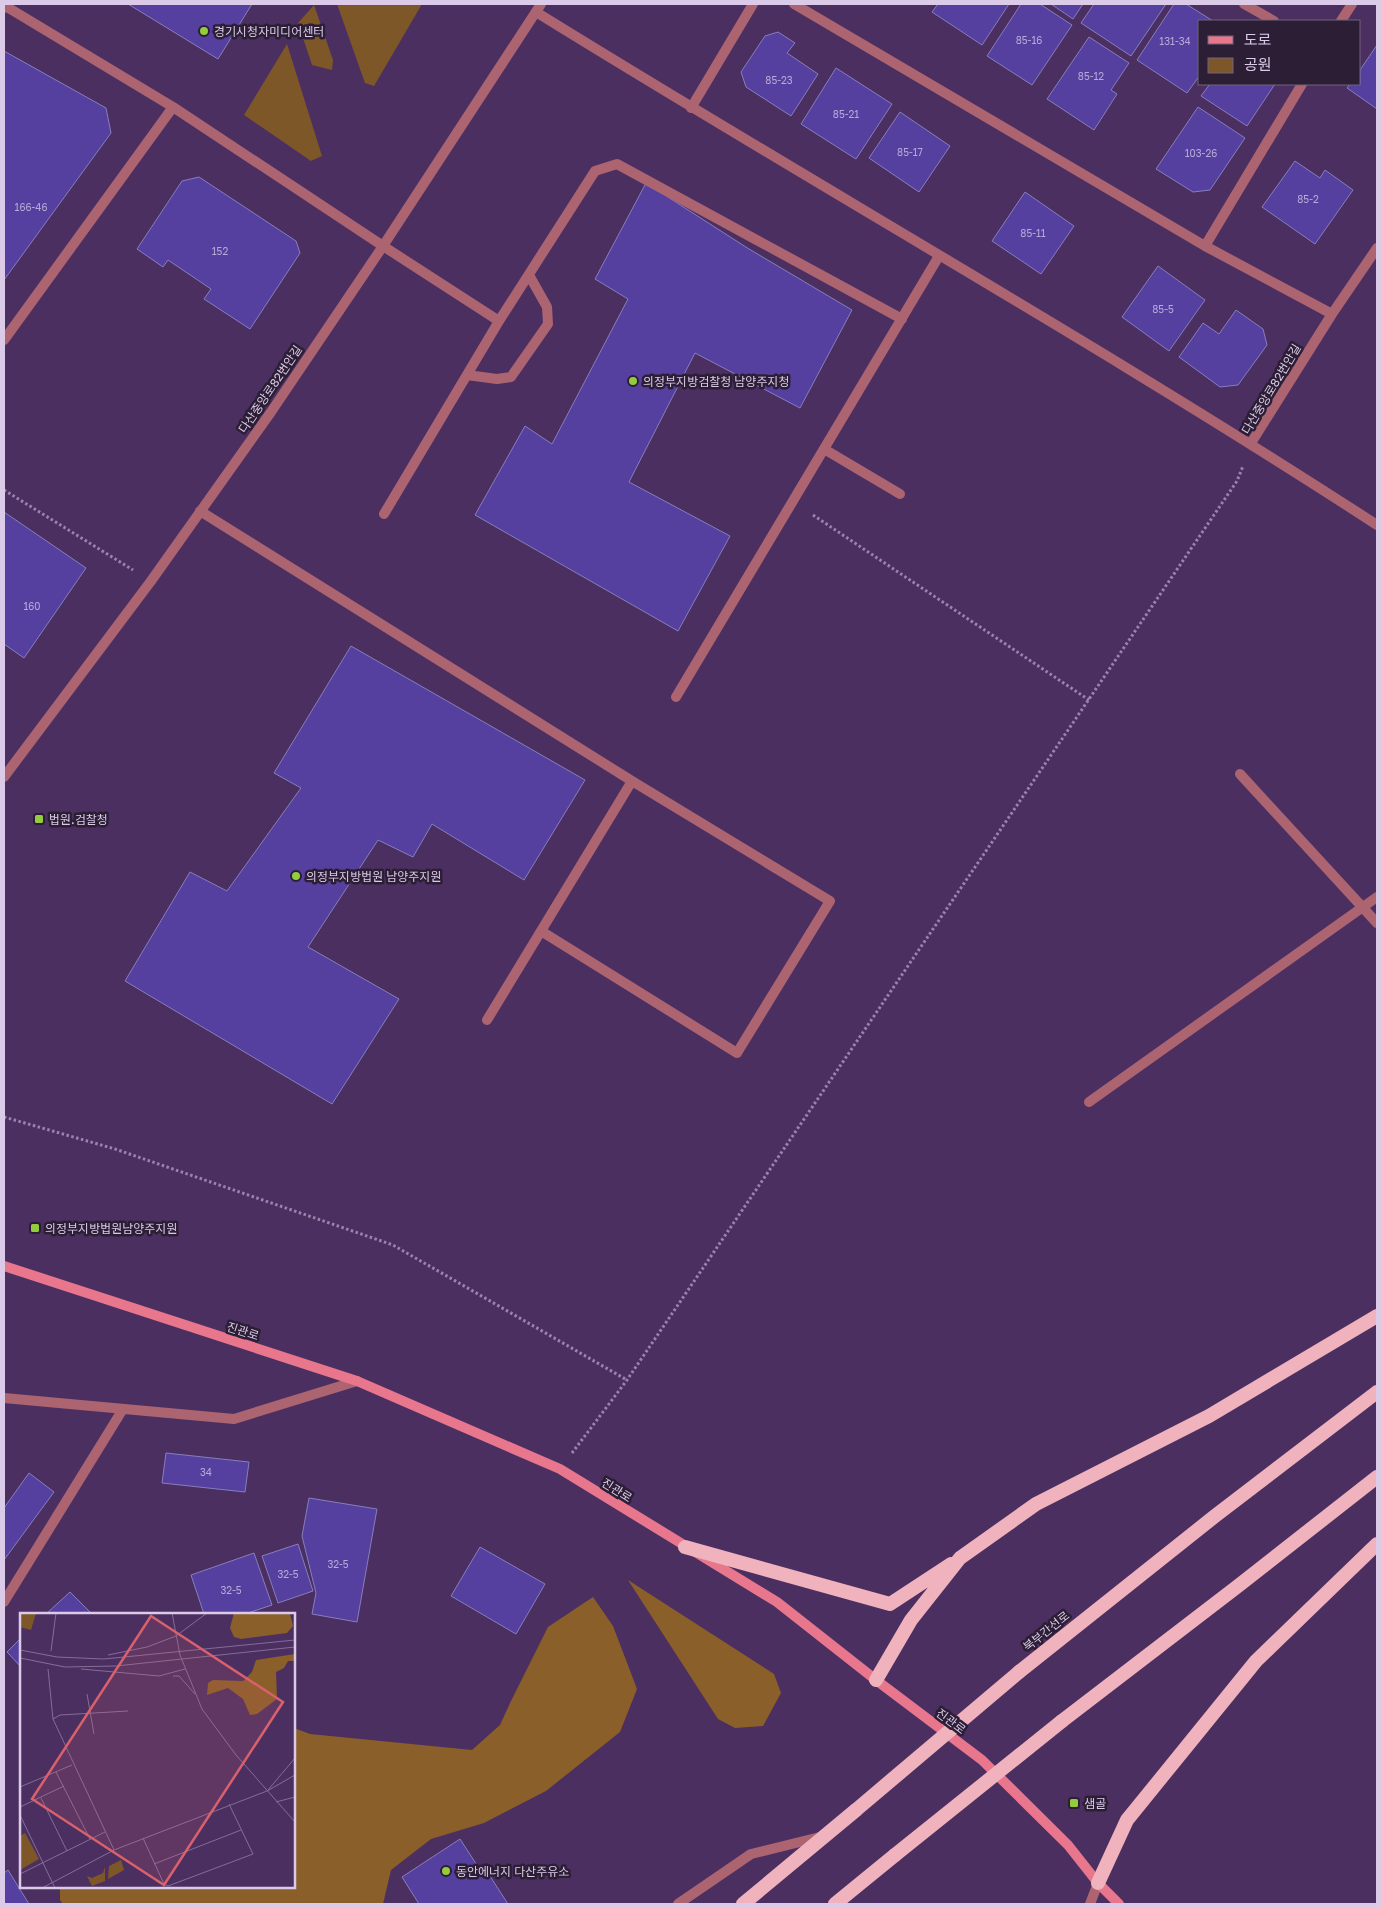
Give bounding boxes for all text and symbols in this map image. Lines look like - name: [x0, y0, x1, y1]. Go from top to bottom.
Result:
- legend: [1198, 20, 1361, 85]
- place label: 경기시청자미디어센터: [214, 24, 324, 39]
- marker: 경기시청자미디어센터: [198, 25, 210, 37]
- text: 도로: [1244, 30, 1272, 48]
- house number: 85-16: [1016, 34, 1042, 46]
- house number: 131-34: [1159, 35, 1191, 47]
- text: 공원: [1244, 55, 1272, 73]
- house number: 85-12: [1078, 70, 1104, 82]
- house number: 85-23: [765, 74, 793, 86]
- house number: 85-21: [833, 108, 859, 120]
- house number: 85-17: [897, 146, 923, 158]
- house number: 103-26: [1185, 147, 1217, 159]
- house number: 85-2: [1297, 193, 1319, 205]
- house number: 166-46: [15, 201, 47, 213]
- house number: 85-11: [1020, 227, 1046, 239]
- house number: 152: [212, 245, 228, 257]
- house number: 85-5: [1152, 303, 1174, 315]
- street label: 다산중앙로82번안길: [1238, 341, 1304, 437]
- street label: 다산중앙로82번안길: [235, 342, 305, 436]
- place label: 의정부지방검찰청 남양주지청: [643, 374, 790, 389]
- marker: 의정부지방검찰청 남양주지청: [627, 375, 639, 387]
- house number: 160: [23, 600, 41, 612]
- place label: 법원.검찰청: [49, 812, 108, 827]
- marker: 법원.검찰청: [33, 813, 45, 825]
- place label: 의정부지방법원 남양주지원: [306, 869, 441, 884]
- marker: 의정부지방법원 남양주지원: [290, 870, 302, 882]
- place label: 의정부지방법원남양주지원: [45, 1221, 177, 1236]
- marker: 의정부지방법원남양주지원: [29, 1222, 41, 1234]
- street label: 진관로: [225, 1319, 261, 1343]
- house number: 34: [200, 1466, 212, 1478]
- street label: 진관로: [599, 1475, 635, 1505]
- house number: 32-5: [327, 1558, 349, 1570]
- house number: 32-5: [277, 1568, 299, 1580]
- house number: 32-5: [220, 1584, 242, 1596]
- street label: 북부간선로: [1020, 1608, 1072, 1654]
- inset map: [20, 1613, 295, 1888]
- street label: 진관로: [933, 1705, 969, 1737]
- place label: 샘골: [1084, 1796, 1106, 1811]
- marker: 샘골: [1068, 1797, 1080, 1809]
- place label: 동안에너지 다산주유소: [456, 1864, 569, 1879]
- marker: 동안에너지 다산주유소: [440, 1865, 452, 1877]

